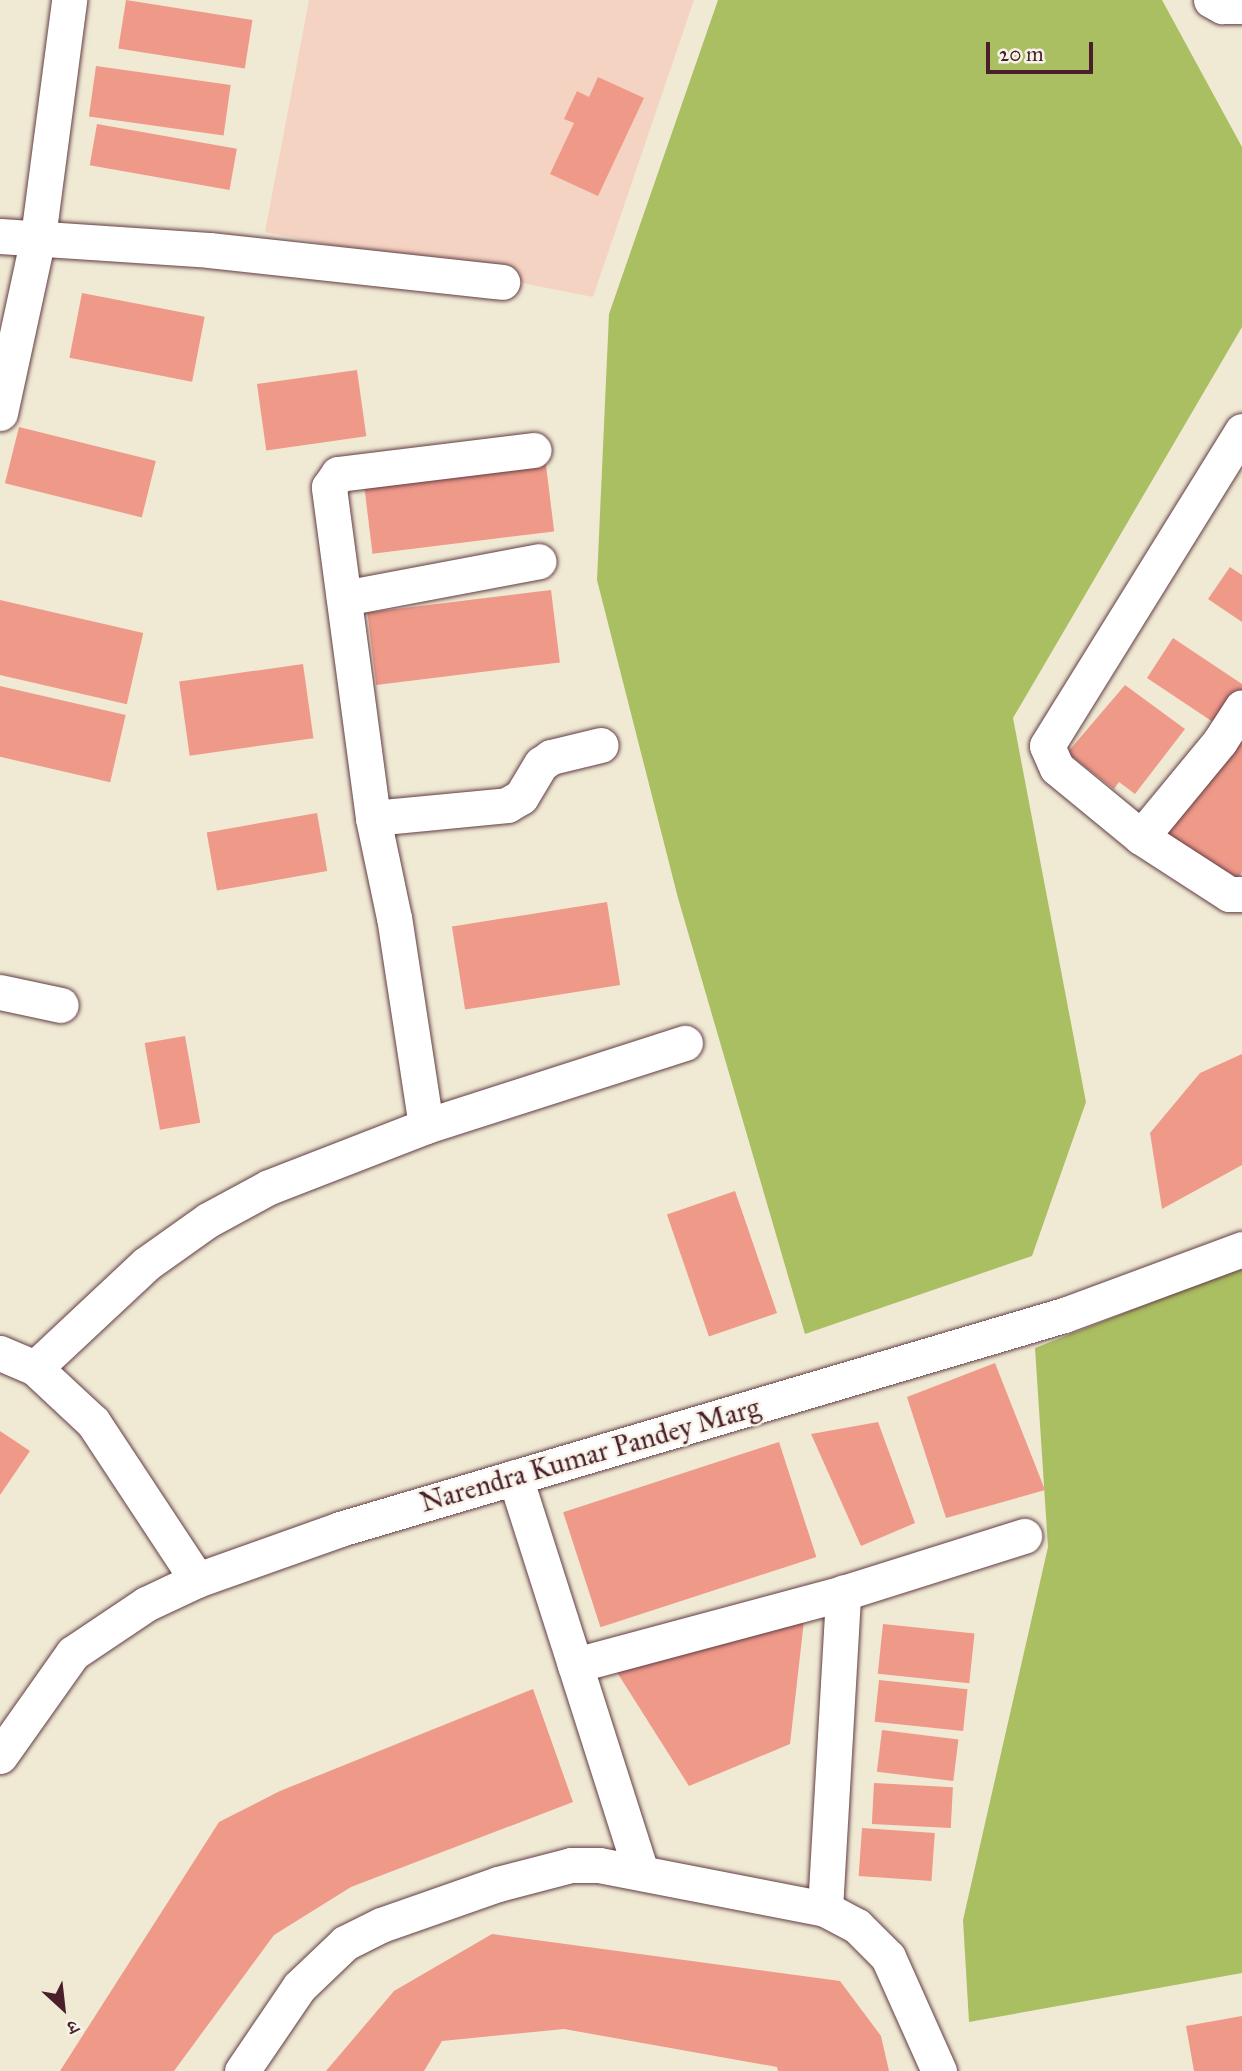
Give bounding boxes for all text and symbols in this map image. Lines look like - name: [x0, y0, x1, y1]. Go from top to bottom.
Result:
- scale bar: [990, 28, 1097, 72]
- text: 20 m: [999, 41, 1044, 67]
- street label: Narendra Kumar Pandey Marg: [416, 1390, 764, 1520]
- north arrow: [28, 1973, 98, 2043]
- text: उ: [63, 2015, 82, 2040]

